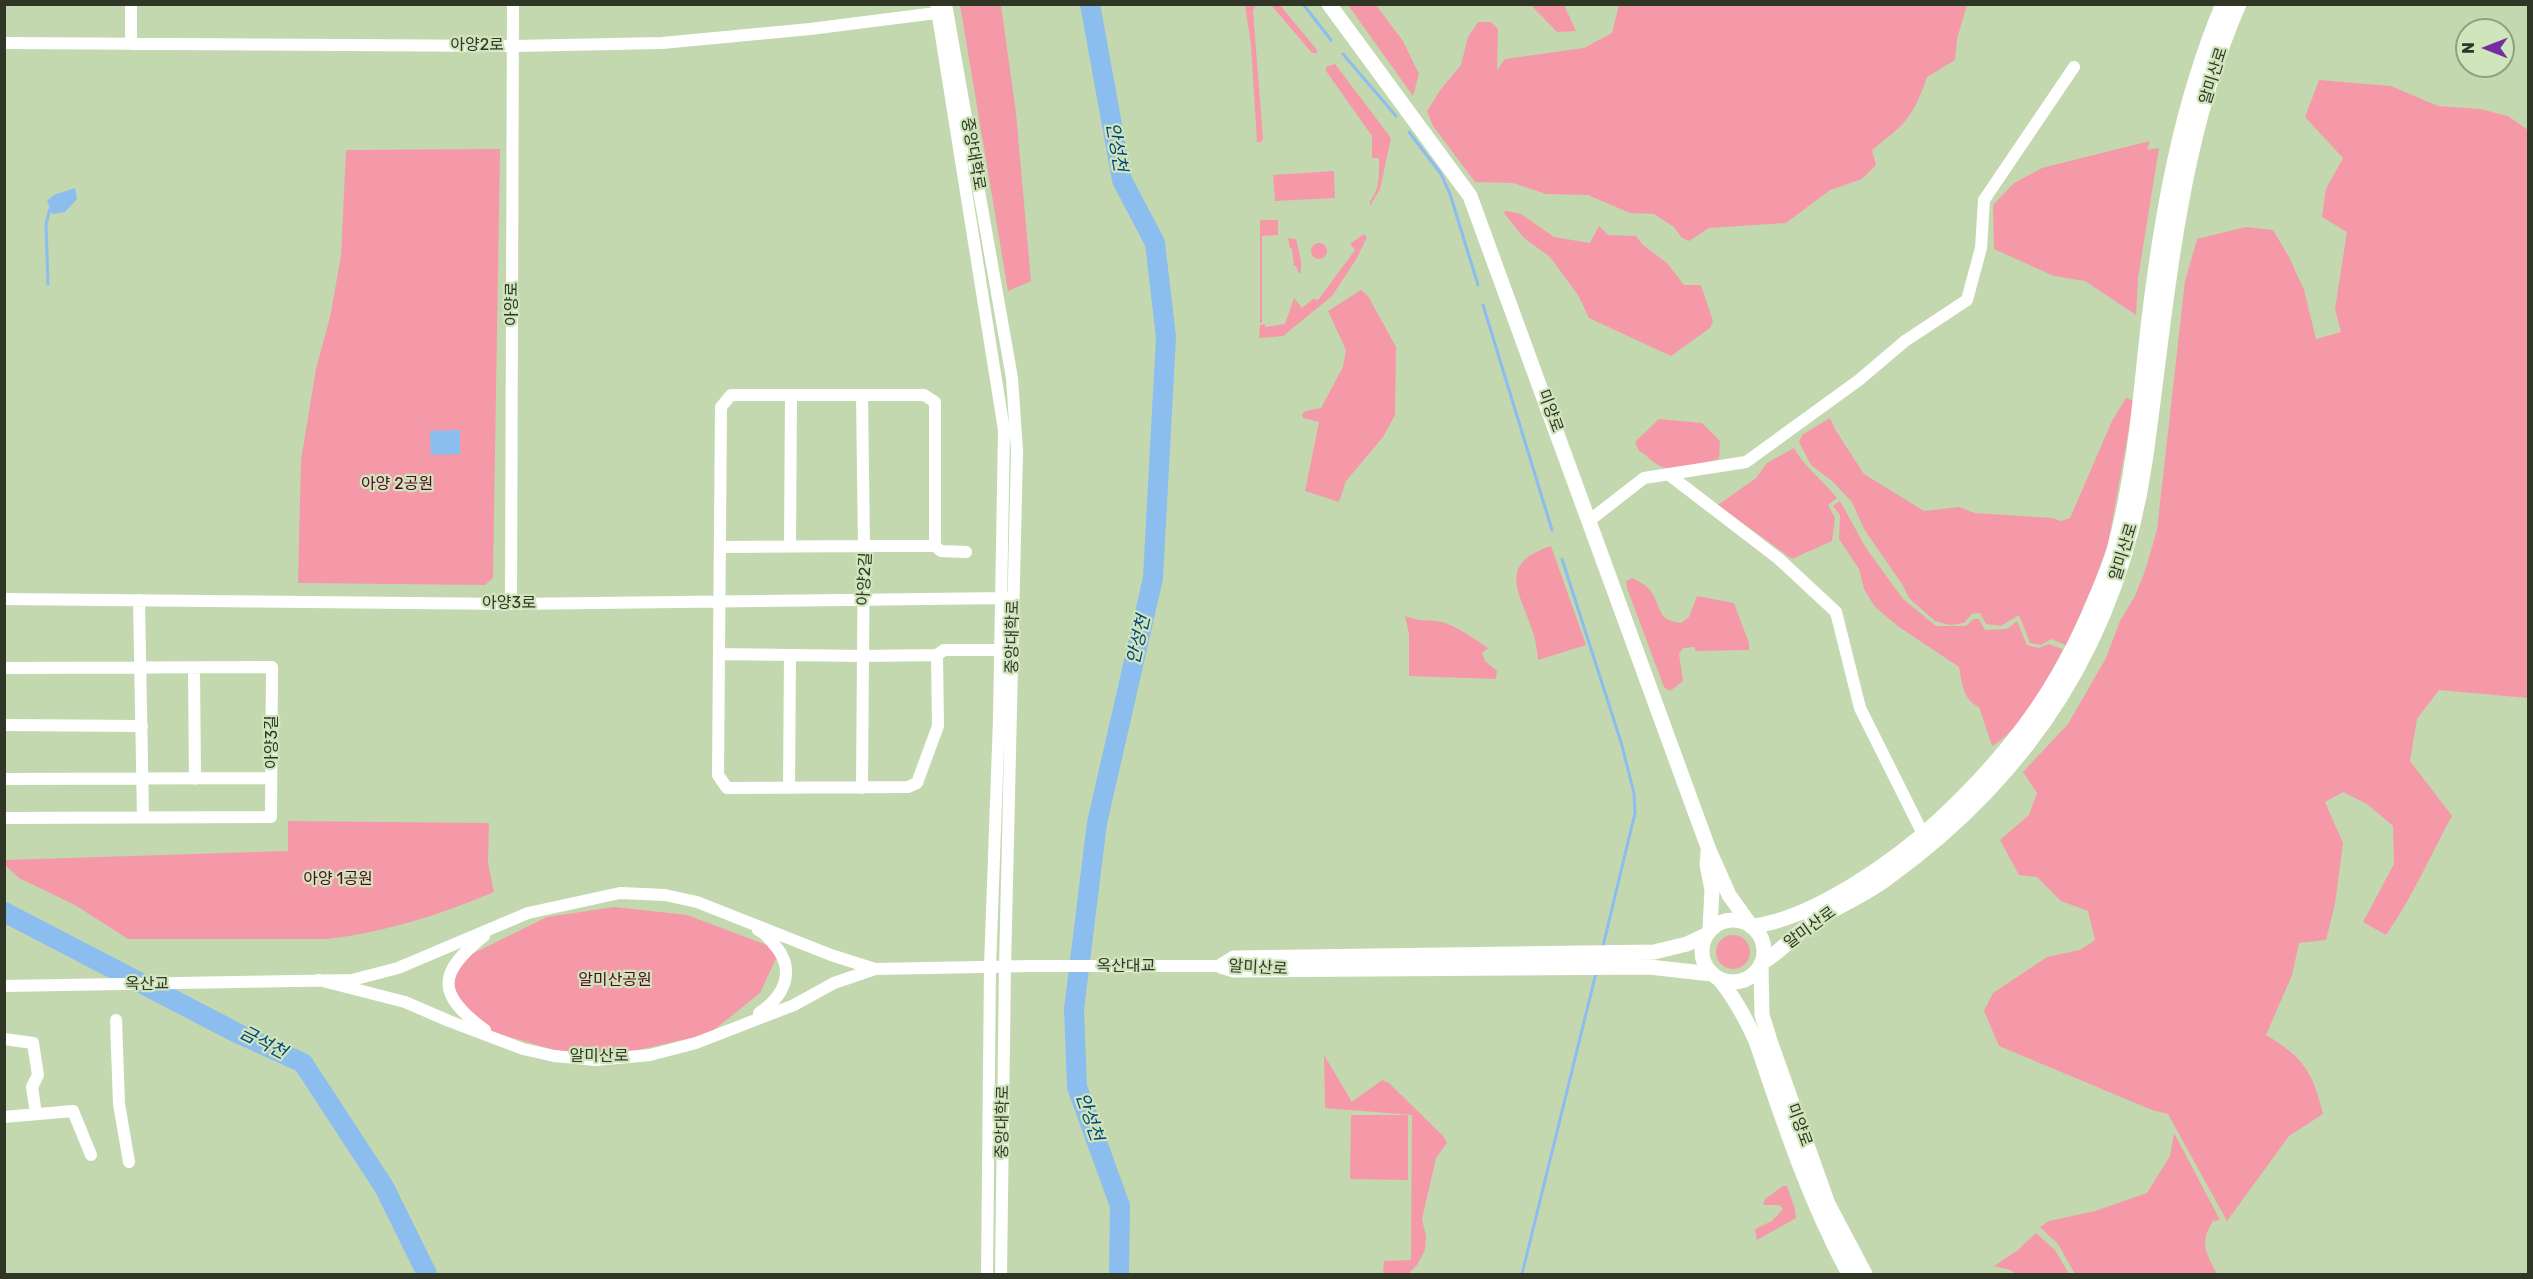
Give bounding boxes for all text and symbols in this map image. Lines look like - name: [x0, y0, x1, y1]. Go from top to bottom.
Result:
- north arrow: [2455, 18, 2515, 78]
- street label: 아양2로: [450, 35, 504, 55]
- text: N: [2459, 42, 2478, 54]
- street label: 알미산로: [2196, 45, 2232, 107]
- street label: 중앙대학로: [957, 116, 989, 192]
- water label: 안성천: [1101, 121, 1131, 173]
- street label: 아양로: [502, 282, 522, 326]
- street label: 미양로: [1533, 387, 1567, 435]
- park label: 아양 2공원: [361, 474, 433, 494]
- street label: 알미산로: [2106, 521, 2142, 583]
- street label: 아양2길: [854, 552, 876, 606]
- street label: 아양3로: [482, 593, 536, 613]
- street label: 중앙대학로: [1003, 600, 1023, 674]
- water label: 안성천: [1123, 613, 1155, 667]
- street label: 아양3길: [262, 715, 282, 769]
- park label: 아양 1공원: [303, 869, 373, 889]
- street label: 알미산로: [1781, 903, 1839, 953]
- street label: 옥산대교: [1097, 956, 1155, 976]
- street label: 알미산로: [1228, 957, 1288, 979]
- park label: 알미산공원: [578, 970, 652, 990]
- street label: 옥산교: [125, 974, 169, 994]
- water label: 금석천: [236, 1022, 290, 1064]
- street label: 알미산로: [570, 1046, 628, 1066]
- street label: 중앙대학로: [993, 1085, 1013, 1159]
- water label: 안성천: [1071, 1090, 1107, 1144]
- street label: 미양로: [1782, 1101, 1816, 1149]

